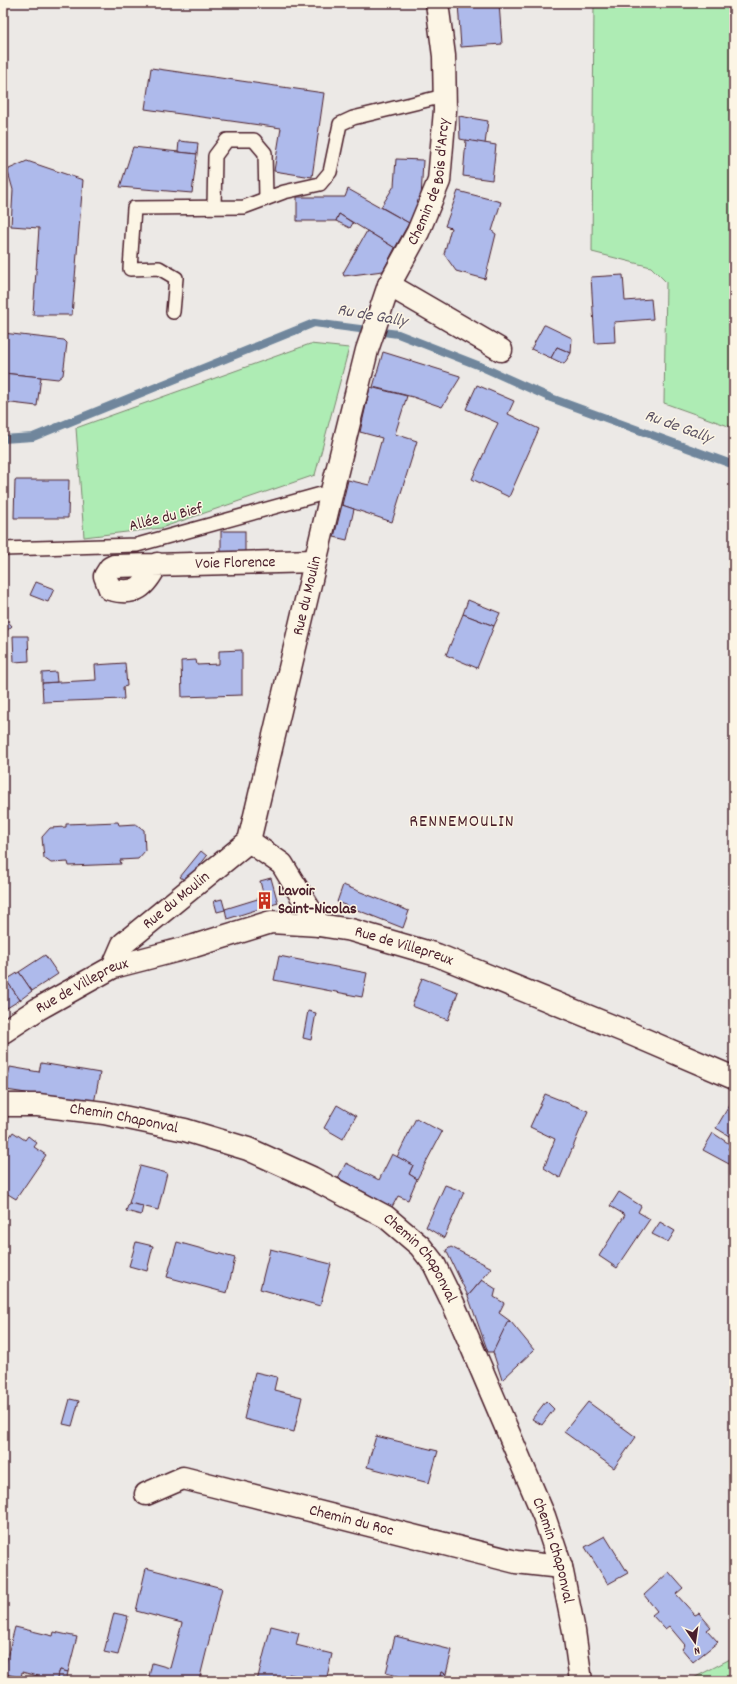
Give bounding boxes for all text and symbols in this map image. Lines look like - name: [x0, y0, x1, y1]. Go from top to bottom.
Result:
- street label: Chemin de Bois d'Arcy: [401, 117, 456, 250]
- water label: Ru de Gally: [335, 299, 411, 335]
- water label: Ru de Gally: [641, 405, 717, 452]
- street label: Allée du Bief: [127, 498, 206, 538]
- street label: Voie Florence: [195, 550, 276, 575]
- street label: Rue du Moulin: [287, 554, 328, 638]
- district label: RENNEMOULIN: [409, 810, 515, 835]
- street label: Rue du Moulin: [138, 866, 215, 935]
- place label: Lavoir Saint-Nicolas: [278, 880, 357, 921]
- building icon: Lavoir Saint-Nicolas: [255, 890, 275, 910]
- street label: Rue de Villepreux: [352, 920, 457, 972]
- street label: Rue de Villepreux: [32, 952, 131, 1020]
- street label: Chemin Chaponval: [68, 1097, 180, 1140]
- street label: Chemin Chaponval: [378, 1208, 463, 1307]
- street label: Chemin Chaponval: [526, 1494, 580, 1606]
- street label: Chemin du Roc: [307, 1499, 396, 1542]
- north arrow: [675, 1622, 715, 1662]
- text: N: [692, 1641, 701, 1658]

